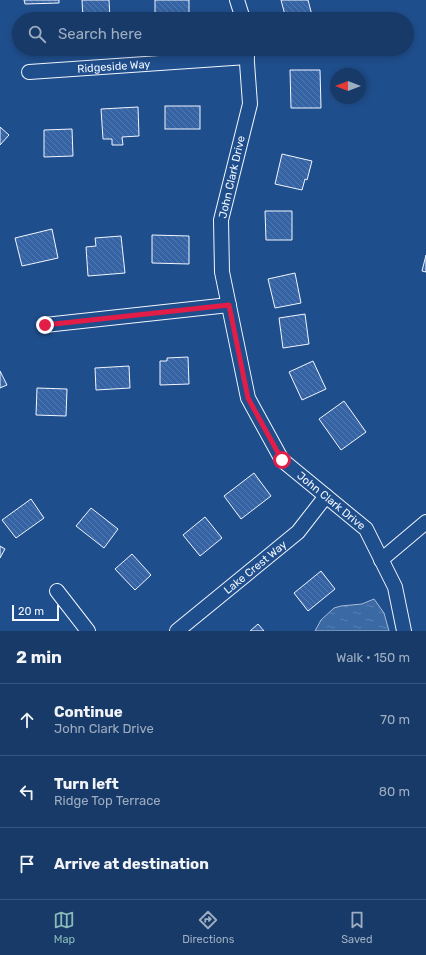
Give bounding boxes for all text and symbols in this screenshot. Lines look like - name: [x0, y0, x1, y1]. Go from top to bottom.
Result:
- search box: [12, 12, 414, 56]
- icon: search: [26, 23, 48, 45]
- text: Search here: [58, 25, 142, 43]
- street label: Ridgeside Way: [77, 57, 151, 75]
- north arrow: [330, 68, 366, 104]
- street label: John Clark Drive: [216, 134, 248, 220]
- route end: [36, 316, 54, 334]
- route start: [273, 451, 291, 469]
- street label: John Clark Drive: [295, 469, 368, 532]
- street label: Lake Crest Way: [221, 538, 289, 597]
- scale bar: [12, 603, 59, 622]
- text: 20 m: [18, 605, 44, 618]
- text: 2 min: [16, 647, 62, 667]
- text: Walk · 150 m: [336, 650, 410, 665]
- text: Continue: [54, 703, 123, 721]
- icon: ahead: [16, 709, 38, 731]
- text: 70 m: [380, 712, 410, 727]
- text: John Clark Drive: [54, 721, 154, 736]
- text: Turn left: [54, 775, 119, 793]
- icon: left: [16, 781, 38, 803]
- text: 80 m: [379, 784, 410, 799]
- text: Ridge Top Terrace: [54, 793, 161, 808]
- icon: arrive: [16, 853, 38, 875]
- text: Arrive at destination: [54, 855, 209, 873]
- tab: Map: [53, 909, 75, 946]
- tab: Directions: [182, 909, 234, 946]
- tab: Saved: [341, 909, 373, 946]

